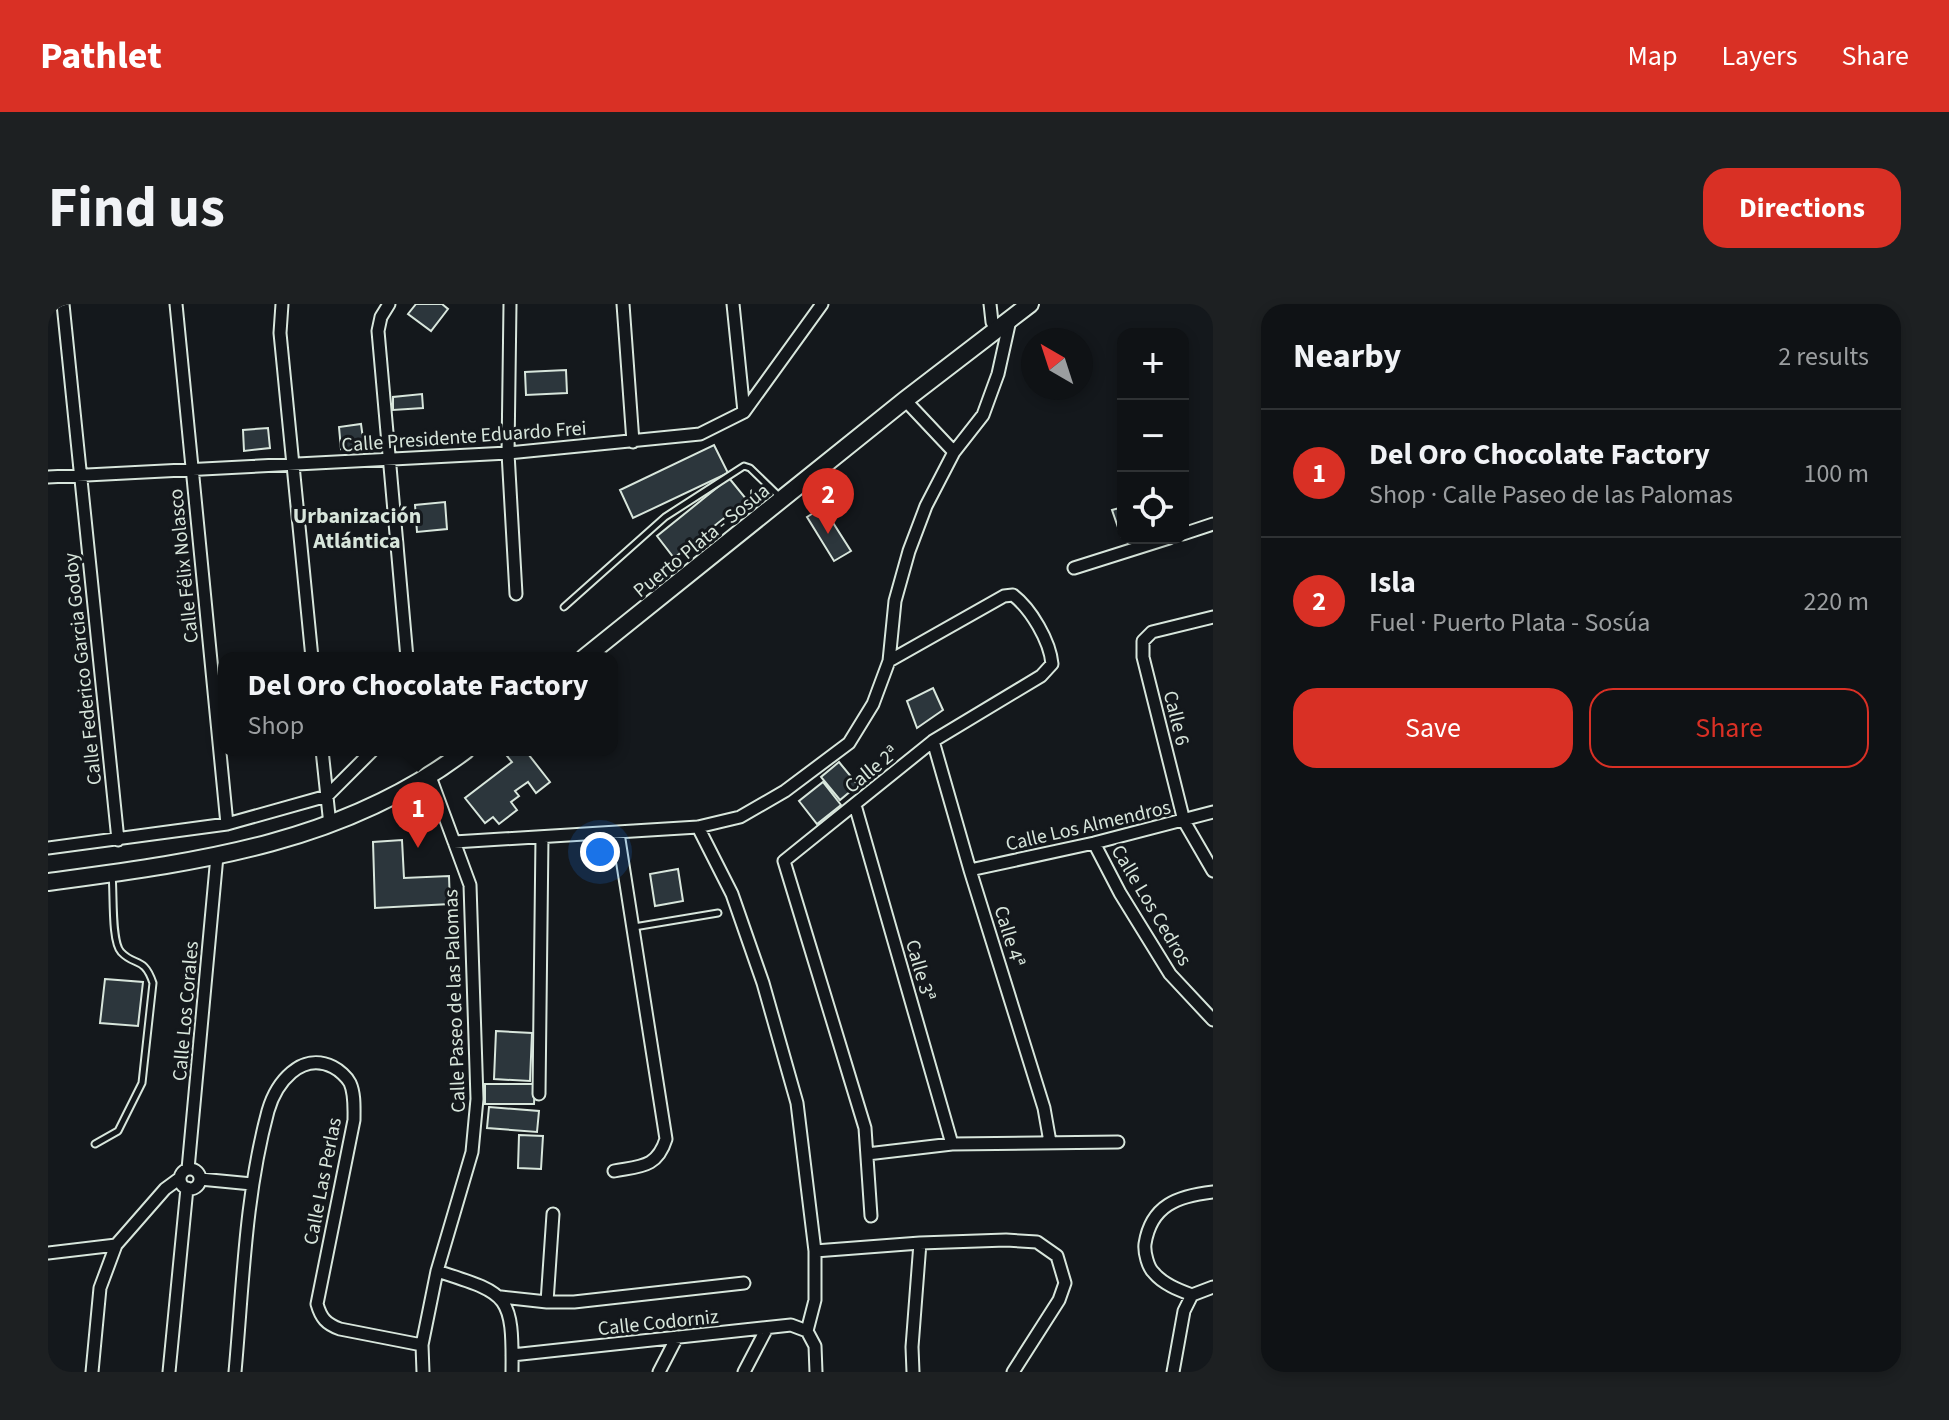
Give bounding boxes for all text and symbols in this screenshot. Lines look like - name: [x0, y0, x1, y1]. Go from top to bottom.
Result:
- text: Pathlet: [40, 29, 162, 83]
- text: Map: [1627, 36, 1677, 76]
- text: Layers: [1721, 36, 1797, 76]
- text: Share: [1841, 36, 1909, 76]
- button: Directions: [1703, 168, 1901, 248]
- text: Find us: [48, 169, 225, 248]
- north arrow: [1021, 328, 1093, 400]
- map controls: [1117, 328, 1189, 544]
- button: +: [1117, 328, 1189, 400]
- text: Nearby: [1293, 332, 1401, 381]
- text: 2 results: [1778, 338, 1869, 375]
- button: −: [1117, 400, 1189, 472]
- street label: Calle Presidente Eduardo Frei: [341, 414, 587, 460]
- text: Del Oro Chocolate Factory: [1369, 433, 1710, 476]
- text: 1: [1312, 455, 1326, 492]
- text: 100 m: [1803, 455, 1869, 492]
- pin: 2: [802, 468, 854, 534]
- button: locate: [1117, 472, 1189, 544]
- text: Shop · Calle Paseo de las Palomas: [1369, 476, 1733, 513]
- street label: Puerto Plata - Sosúa: [628, 477, 776, 605]
- street label: Calle Félix Nolasco: [162, 487, 206, 644]
- district label: Urbanización Atlántica: [293, 500, 421, 557]
- street label: Calle Federico Garcia Godoy: [57, 551, 109, 786]
- text: Isla: [1369, 561, 1416, 604]
- text: 2: [1312, 583, 1326, 620]
- text: 220 m: [1803, 583, 1869, 620]
- text: Fuel · Puerto Plata - Sosúa: [1369, 604, 1650, 641]
- popup: [218, 652, 618, 756]
- text: Del Oro Chocolate Factory: [248, 664, 588, 707]
- street label: Calle 6: [1156, 688, 1196, 749]
- button: Save: [1293, 688, 1573, 768]
- button: Share: [1589, 688, 1869, 768]
- text: Shop: [248, 707, 304, 744]
- street label: Calle 2ª: [839, 739, 905, 800]
- pin: 1: [392, 782, 444, 848]
- street label: Calle Los Almendros: [1003, 793, 1174, 859]
- your location: [580, 832, 620, 872]
- street label: Calle Los Cedros: [1104, 840, 1198, 971]
- street label: Calle Paseo de las Palomas: [437, 889, 473, 1113]
- street label: Calle 4ª: [987, 902, 1032, 970]
- street label: Calle 3ª: [898, 936, 942, 1004]
- street label: Calle Los Corales: [166, 940, 206, 1082]
- street label: Calle Las Perlas: [297, 1115, 349, 1247]
- street label: Calle Codorniz: [596, 1303, 720, 1343]

